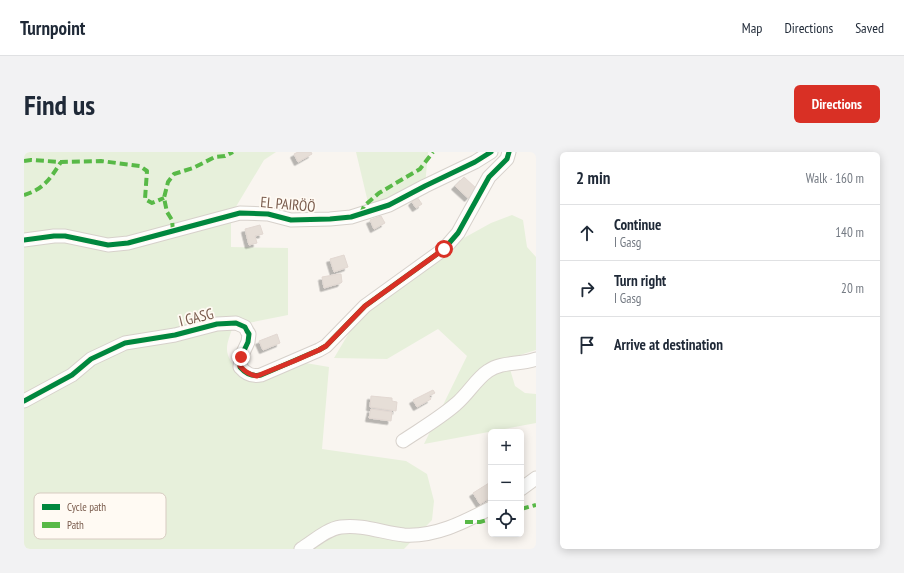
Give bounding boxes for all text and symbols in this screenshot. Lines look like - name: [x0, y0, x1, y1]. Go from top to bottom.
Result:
- text: Turnpoint: [20, 16, 85, 40]
- text: Map: [742, 19, 762, 37]
- text: Directions: [784, 19, 833, 37]
- text: Saved: [855, 19, 884, 37]
- button: Directions: [794, 85, 880, 123]
- text: Find us: [24, 86, 95, 123]
- text: 2 min: [576, 167, 610, 189]
- text: Walk · 160 m: [806, 170, 864, 187]
- street label: EL PAIRÖÖ: [260, 192, 316, 216]
- text: Continue: [614, 215, 661, 234]
- icon: ahead: [576, 222, 598, 244]
- text: 140 m: [835, 224, 864, 241]
- text: I Gasg: [614, 234, 641, 251]
- route start: [435, 240, 453, 258]
- text: Turn right: [614, 271, 666, 290]
- icon: right: [576, 278, 598, 300]
- text: 20 m: [841, 280, 864, 297]
- text: I Gasg: [614, 290, 641, 307]
- street label: I GASG: [177, 304, 215, 330]
- icon: arrive: [576, 334, 598, 356]
- text: Arrive at destination: [614, 335, 723, 354]
- route end: [232, 348, 250, 366]
- map controls: [488, 429, 524, 537]
- button: +: [488, 429, 524, 465]
- button: −: [488, 465, 524, 501]
- legend: [34, 493, 166, 539]
- text: Cycle path: [67, 500, 106, 514]
- button: locate: [488, 501, 524, 537]
- text: Path: [67, 518, 84, 532]

